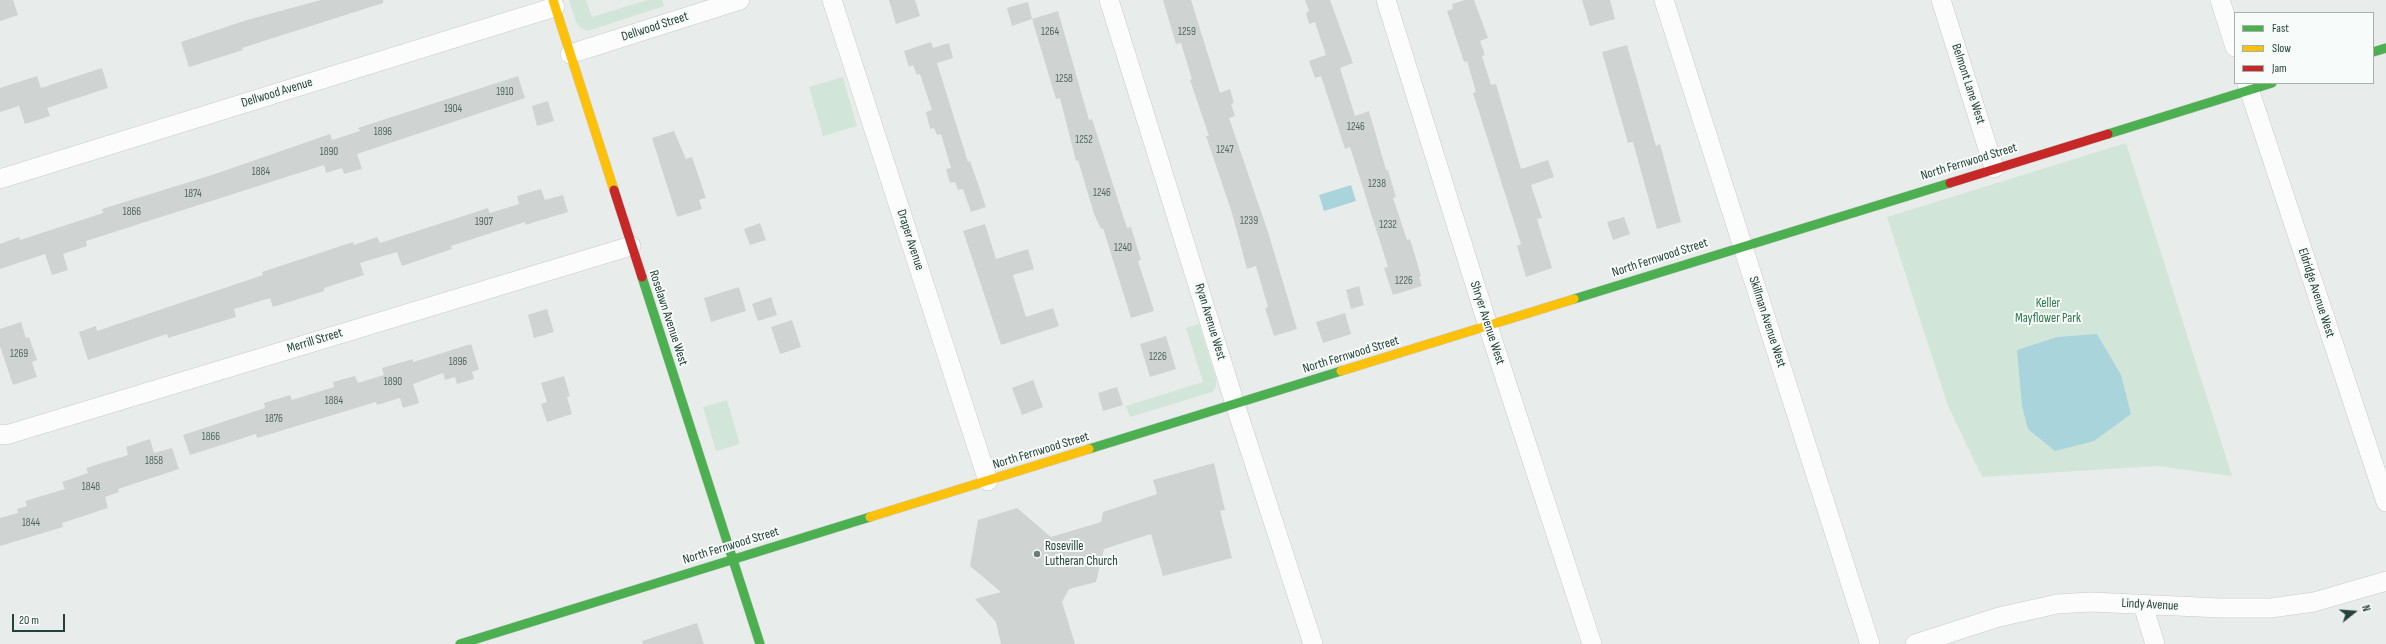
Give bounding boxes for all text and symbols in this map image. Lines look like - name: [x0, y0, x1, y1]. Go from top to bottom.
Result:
- street label: Dellwood Street: [620, 9, 690, 45]
- legend: [2234, 12, 2374, 84]
- text: Fast: [2272, 21, 2289, 36]
- house number: 1264: [1041, 25, 1059, 39]
- house number: 1259: [1178, 25, 1196, 39]
- text: Slow: [2272, 41, 2291, 56]
- street label: Belmont Lane West: [1948, 42, 1988, 126]
- text: Jam: [2272, 61, 2287, 76]
- house number: 1258: [1055, 72, 1073, 86]
- street label: Dellwood Avenue: [239, 75, 315, 111]
- house number: 1910: [496, 85, 514, 99]
- house number: 1904: [444, 102, 462, 116]
- house number: 1246: [1347, 120, 1365, 134]
- house number: 1896: [374, 125, 392, 139]
- house number: 1252: [1075, 133, 1093, 147]
- street label: North Fernwood Street: [1919, 140, 2019, 184]
- house number: 1247: [1216, 143, 1234, 157]
- house number: 1890: [320, 145, 338, 159]
- house number: 1884: [252, 165, 270, 179]
- house number: 1238: [1368, 177, 1386, 191]
- house number: 1246: [1093, 186, 1111, 200]
- house number: 1874: [184, 187, 202, 201]
- house number: 1866: [123, 205, 141, 219]
- street label: Draper Avenue: [893, 208, 927, 272]
- house number: 1239: [1240, 214, 1258, 228]
- house number: 1907: [475, 215, 493, 229]
- house number: 1232: [1379, 218, 1397, 232]
- street label: North Fernwood Street: [1610, 235, 1710, 281]
- house number: 1240: [1114, 241, 1132, 255]
- street label: Eldridge Avenue West: [2294, 246, 2338, 340]
- street label: Roselawn Avenue West: [645, 268, 691, 368]
- house number: 1226: [1395, 274, 1413, 288]
- street label: Skillman Avenue West: [1745, 275, 1789, 369]
- street label: Shryer Avenue West: [1466, 279, 1508, 367]
- street label: Ryan Avenue West: [1191, 282, 1229, 362]
- park label: Keller Mayflower Park: [2015, 296, 2081, 327]
- street label: Merrill Street: [285, 325, 345, 357]
- street label: North Fernwood Street: [1301, 333, 1401, 377]
- house number: 1269: [10, 347, 28, 361]
- house number: 1226: [1149, 350, 1167, 364]
- house number: 1896: [449, 355, 467, 369]
- house number: 1890: [384, 375, 402, 389]
- house number: 1884: [325, 394, 343, 408]
- house number: 1876: [265, 412, 283, 426]
- street label: North Fernwood Street: [991, 429, 1091, 473]
- house number: 1866: [202, 430, 220, 444]
- house number: 1858: [145, 454, 163, 468]
- house number: 1848: [82, 480, 100, 494]
- house number: 1844: [22, 516, 40, 530]
- street label: North Fernwood Street: [681, 524, 781, 568]
- place label: Roseville Lutheran Church: [1045, 539, 1118, 570]
- marker: Roseville Lutheran Church: [1032, 549, 1042, 559]
- north arrow: [2334, 592, 2374, 632]
- street label: Lindy Avenue: [2121, 596, 2179, 614]
- text: N: [2359, 604, 2373, 613]
- scale bar: [14, 606, 67, 632]
- text: 20 m: [19, 613, 39, 628]

